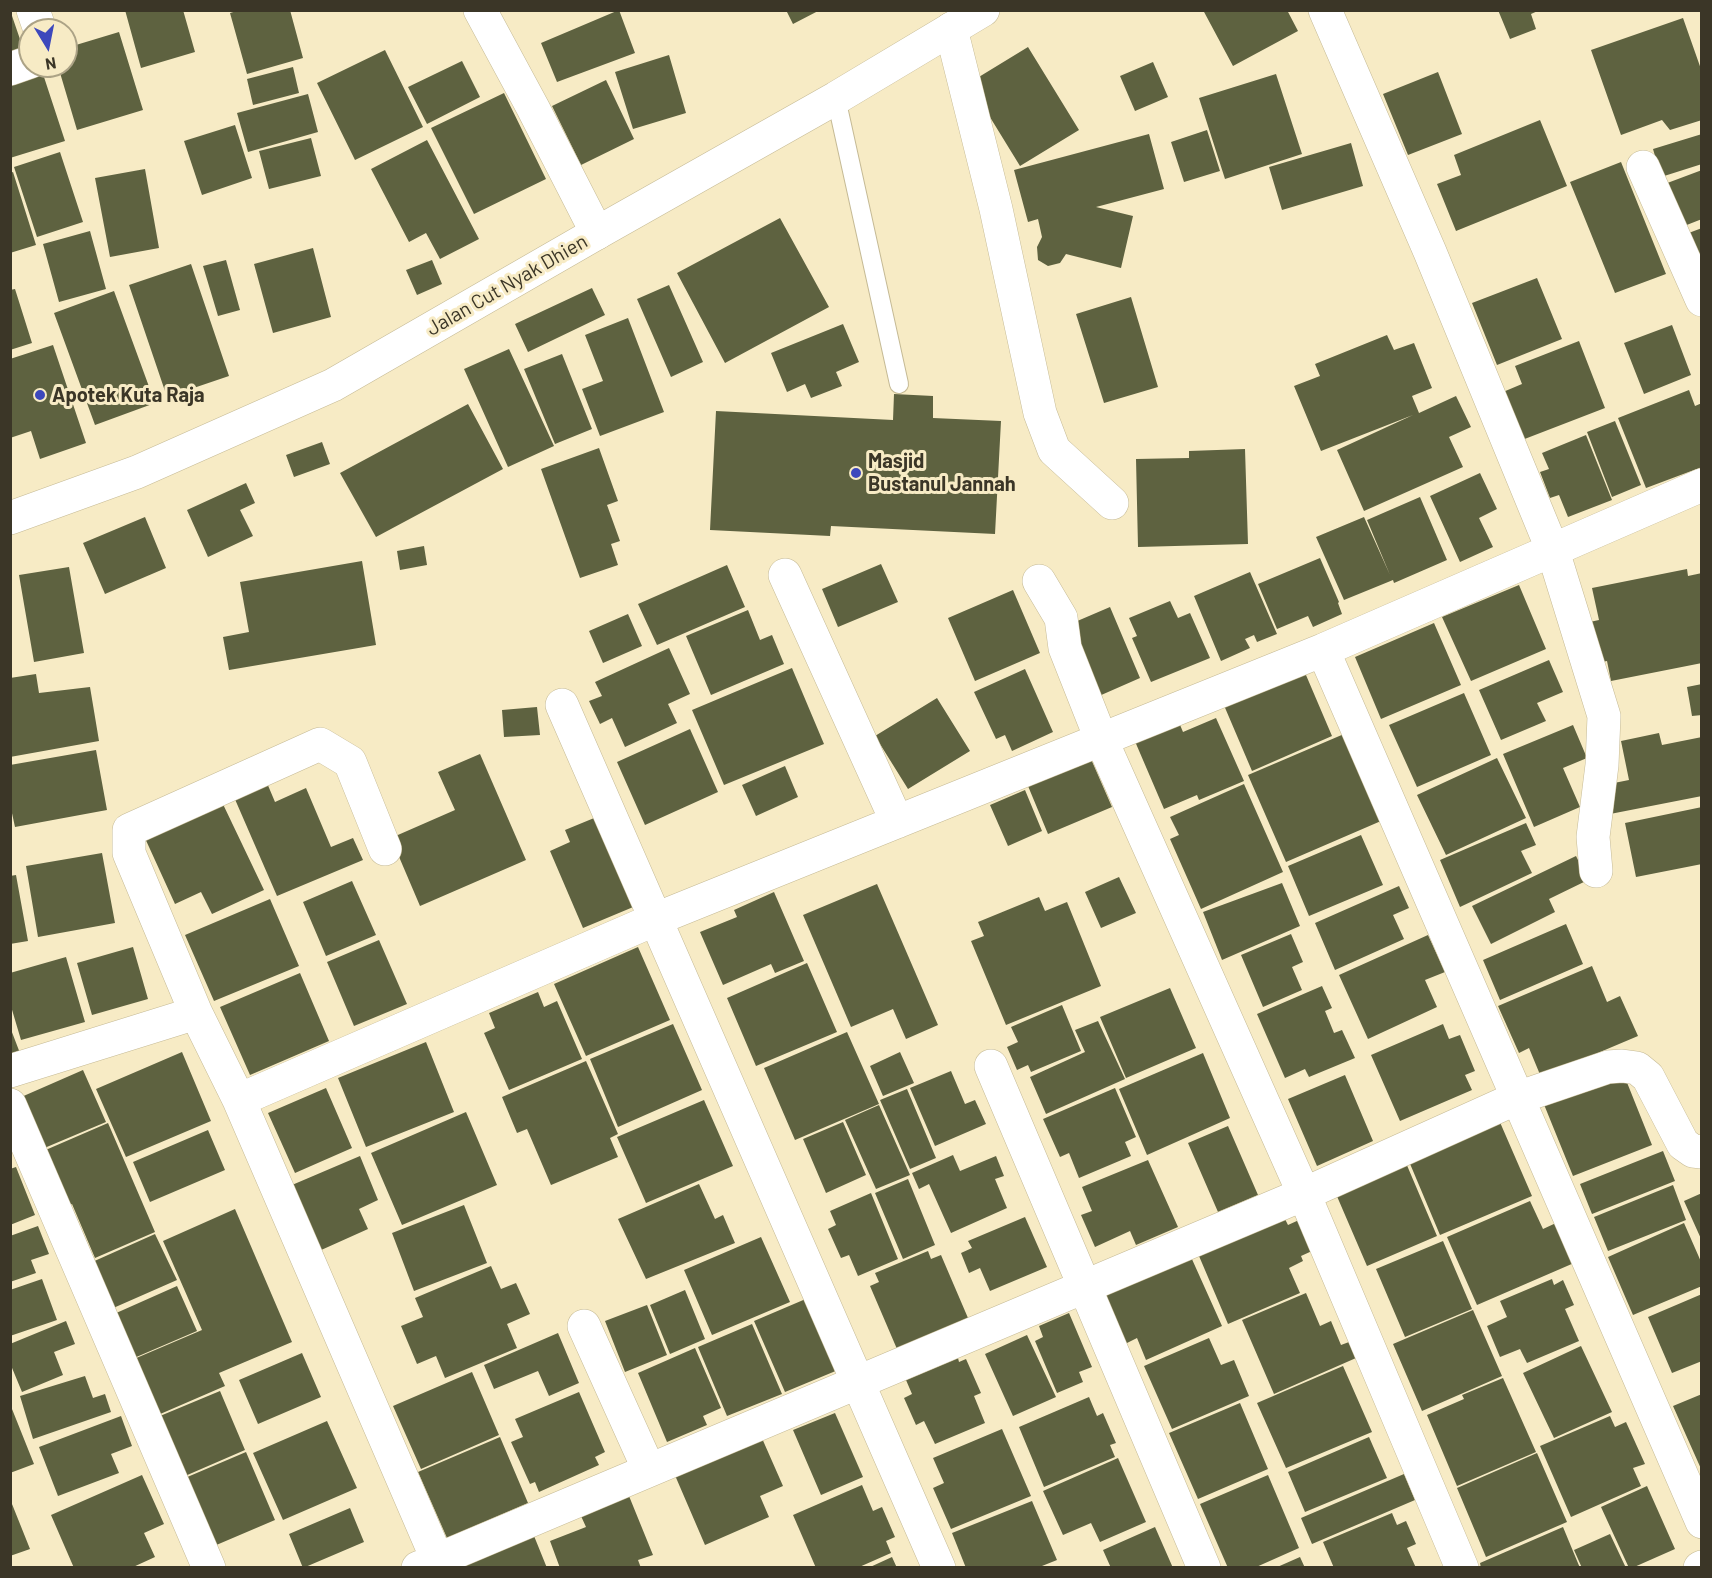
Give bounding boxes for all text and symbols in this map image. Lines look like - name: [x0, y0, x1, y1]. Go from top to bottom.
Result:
- north arrow: [18, 18, 78, 78]
- text: N: [44, 54, 58, 75]
- street label: Jalan Cut Nyak Dhien: [422, 229, 592, 341]
- place label: Apotek Kuta Raja: [52, 383, 205, 407]
- marker: Apotek Kuta Raja: [33, 388, 47, 402]
- place label: Masjid Bustanul Jannah: [868, 449, 1016, 496]
- marker: Masjid Bustanul Jannah: [849, 466, 863, 480]

